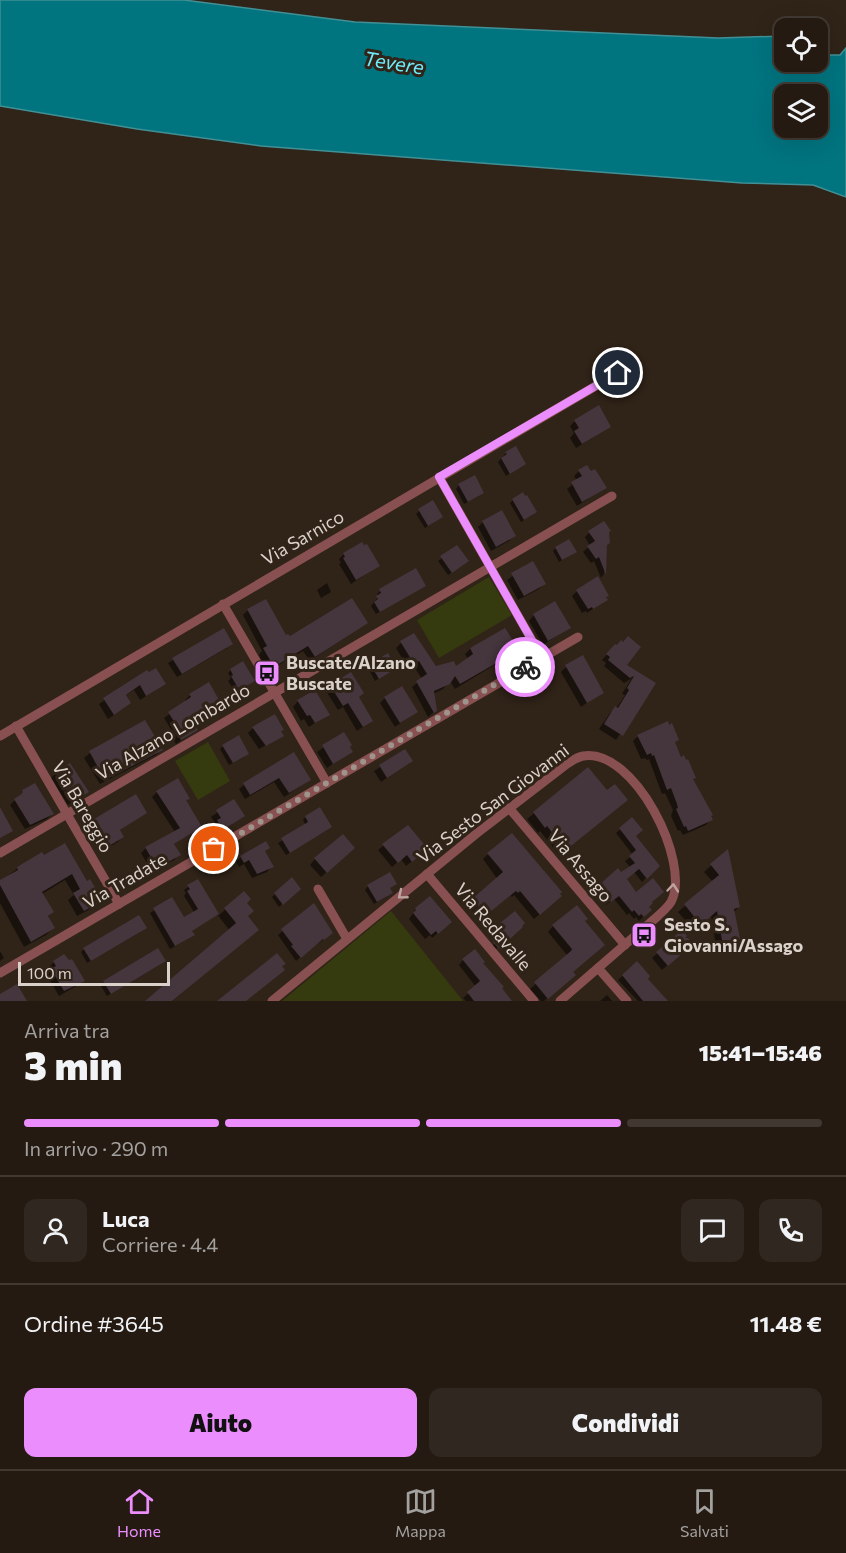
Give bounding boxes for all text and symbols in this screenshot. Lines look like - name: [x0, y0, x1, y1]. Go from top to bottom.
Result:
- map controls: [774, 18, 828, 138]
- button: locate: [774, 18, 828, 72]
- water label: Tevere: [362, 45, 426, 79]
- button: layers: [774, 84, 828, 138]
- pin: [592, 347, 643, 398]
- icon: home: [601, 356, 634, 389]
- street label: Via Sarnico: [257, 505, 348, 570]
- courier: [495, 637, 555, 697]
- place label: Buscate/Alzano Buscate: [286, 651, 416, 694]
- icon: bike: [509, 651, 542, 684]
- bus stop icon: Buscate/Alzano Buscate: [252, 658, 282, 688]
- street label: Via Alzano Lombardo: [91, 678, 254, 784]
- street label: Via Sesto San Giovanni: [412, 739, 573, 868]
- street label: Via Bareggio: [48, 757, 118, 856]
- pin: [188, 823, 239, 874]
- street label: Via Assago: [544, 824, 618, 906]
- icon: bag: [197, 832, 230, 865]
- street label: Via Tradate: [79, 847, 170, 913]
- street label: Via Redavalle: [451, 878, 537, 975]
- one-way arrow: [666, 883, 679, 892]
- one-way arrow: [398, 887, 409, 898]
- place label: Sesto S. Giovanni/Assago: [664, 913, 804, 956]
- bus stop icon: Sesto S. Giovanni/Assago: [629, 920, 659, 950]
- scale bar: [18, 959, 170, 986]
- text: 100 m: [27, 963, 72, 982]
- text: Arriva tra: [24, 1018, 110, 1042]
- text: 15:41–15:46: [699, 1039, 822, 1066]
- text: 3 min: [24, 1040, 122, 1088]
- text: In arrivo · 290 m: [24, 1136, 168, 1160]
- button: person: [24, 1199, 87, 1262]
- button: chat: [681, 1199, 744, 1262]
- button: phone: [759, 1199, 822, 1262]
- text: Luca: [102, 1205, 150, 1232]
- text: Corriere · 4.4: [102, 1232, 218, 1256]
- text: Ordine #3645: [24, 1310, 164, 1337]
- text: 11.48 €: [750, 1310, 822, 1337]
- button: Aiuto: [24, 1388, 417, 1457]
- button: Condividi: [429, 1388, 822, 1457]
- tab: Home: [117, 1485, 161, 1540]
- tab: Mappa: [395, 1485, 446, 1540]
- tab: Salvati: [680, 1485, 729, 1540]

